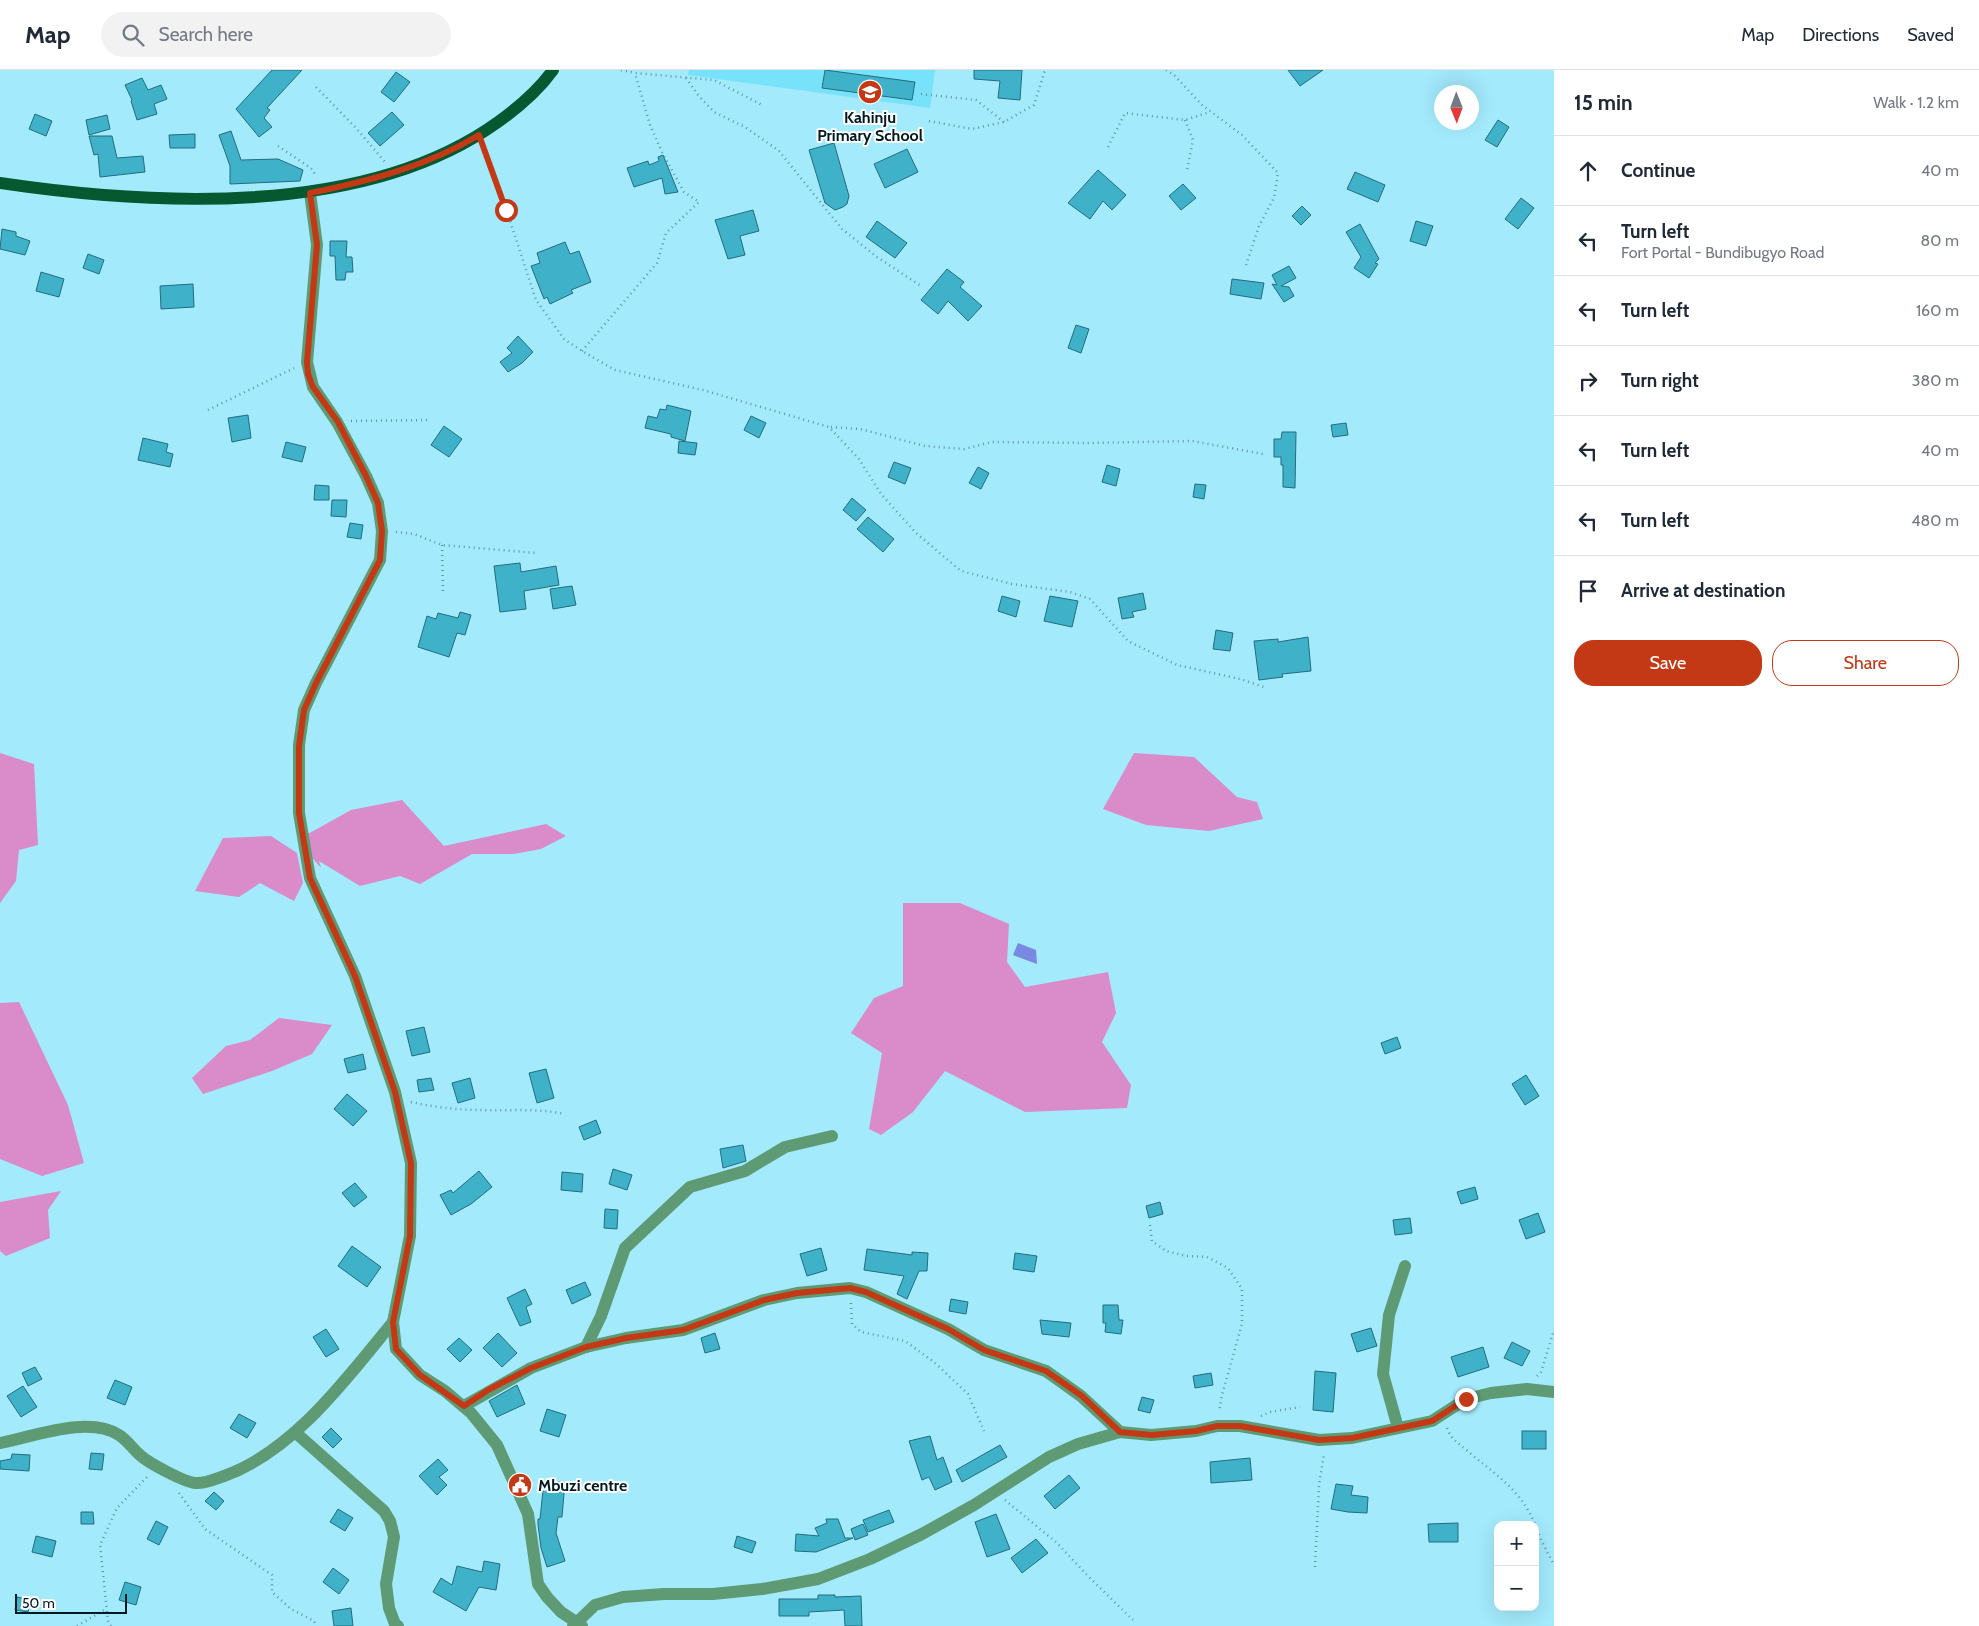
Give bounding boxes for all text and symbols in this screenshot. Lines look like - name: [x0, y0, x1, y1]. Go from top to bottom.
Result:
- search box: [101, 12, 451, 57]
- text: Map: [25, 20, 71, 49]
- icon: search: [119, 21, 147, 49]
- text: Search here: [159, 23, 253, 46]
- text: Map: [1741, 24, 1774, 46]
- text: Directions: [1802, 24, 1879, 46]
- text: Saved: [1907, 24, 1954, 46]
- school or university icon: Kahinju Primary School: [857, 79, 883, 105]
- north arrow: [1434, 85, 1479, 130]
- text: 15 min: [1574, 90, 1633, 115]
- text: Walk · 1.2 km: [1873, 93, 1959, 112]
- place label: Kahinju Primary School: [817, 108, 923, 145]
- icon: ahead: [1574, 157, 1602, 185]
- text: Continue: [1621, 159, 1695, 182]
- text: 40 m: [1921, 161, 1959, 180]
- route start: [495, 199, 518, 222]
- text: Turn left: [1621, 220, 1689, 243]
- icon: left: [1574, 227, 1602, 255]
- text: 80 m: [1921, 231, 1959, 250]
- text: Fort Portal - Bundibugyo Road: [1621, 243, 1824, 262]
- icon: left: [1574, 297, 1602, 325]
- text: Turn left: [1621, 299, 1689, 322]
- text: 160 m: [1916, 301, 1959, 320]
- icon: right: [1574, 367, 1602, 395]
- text: Turn right: [1621, 369, 1699, 392]
- text: 380 m: [1912, 371, 1959, 390]
- icon: left: [1574, 437, 1602, 465]
- text: Turn left: [1621, 439, 1689, 462]
- text: 40 m: [1921, 441, 1959, 460]
- icon: left: [1574, 507, 1602, 535]
- text: Turn left: [1621, 509, 1689, 532]
- text: 480 m: [1911, 511, 1959, 530]
- icon: arrive: [1574, 577, 1602, 605]
- text: Arrive at destination: [1621, 579, 1785, 602]
- button: Save: [1574, 640, 1762, 686]
- button: Share: [1772, 640, 1959, 686]
- route end: [1455, 1388, 1478, 1411]
- public building icon: Mbuzi centre: [507, 1472, 533, 1498]
- place label: Mbuzi centre: [538, 1476, 627, 1495]
- map controls: [1494, 1521, 1539, 1611]
- button: +: [1494, 1521, 1539, 1566]
- button: −: [1494, 1566, 1539, 1611]
- scale bar: [15, 1591, 128, 1614]
- text: 50 m: [22, 1594, 55, 1612]

